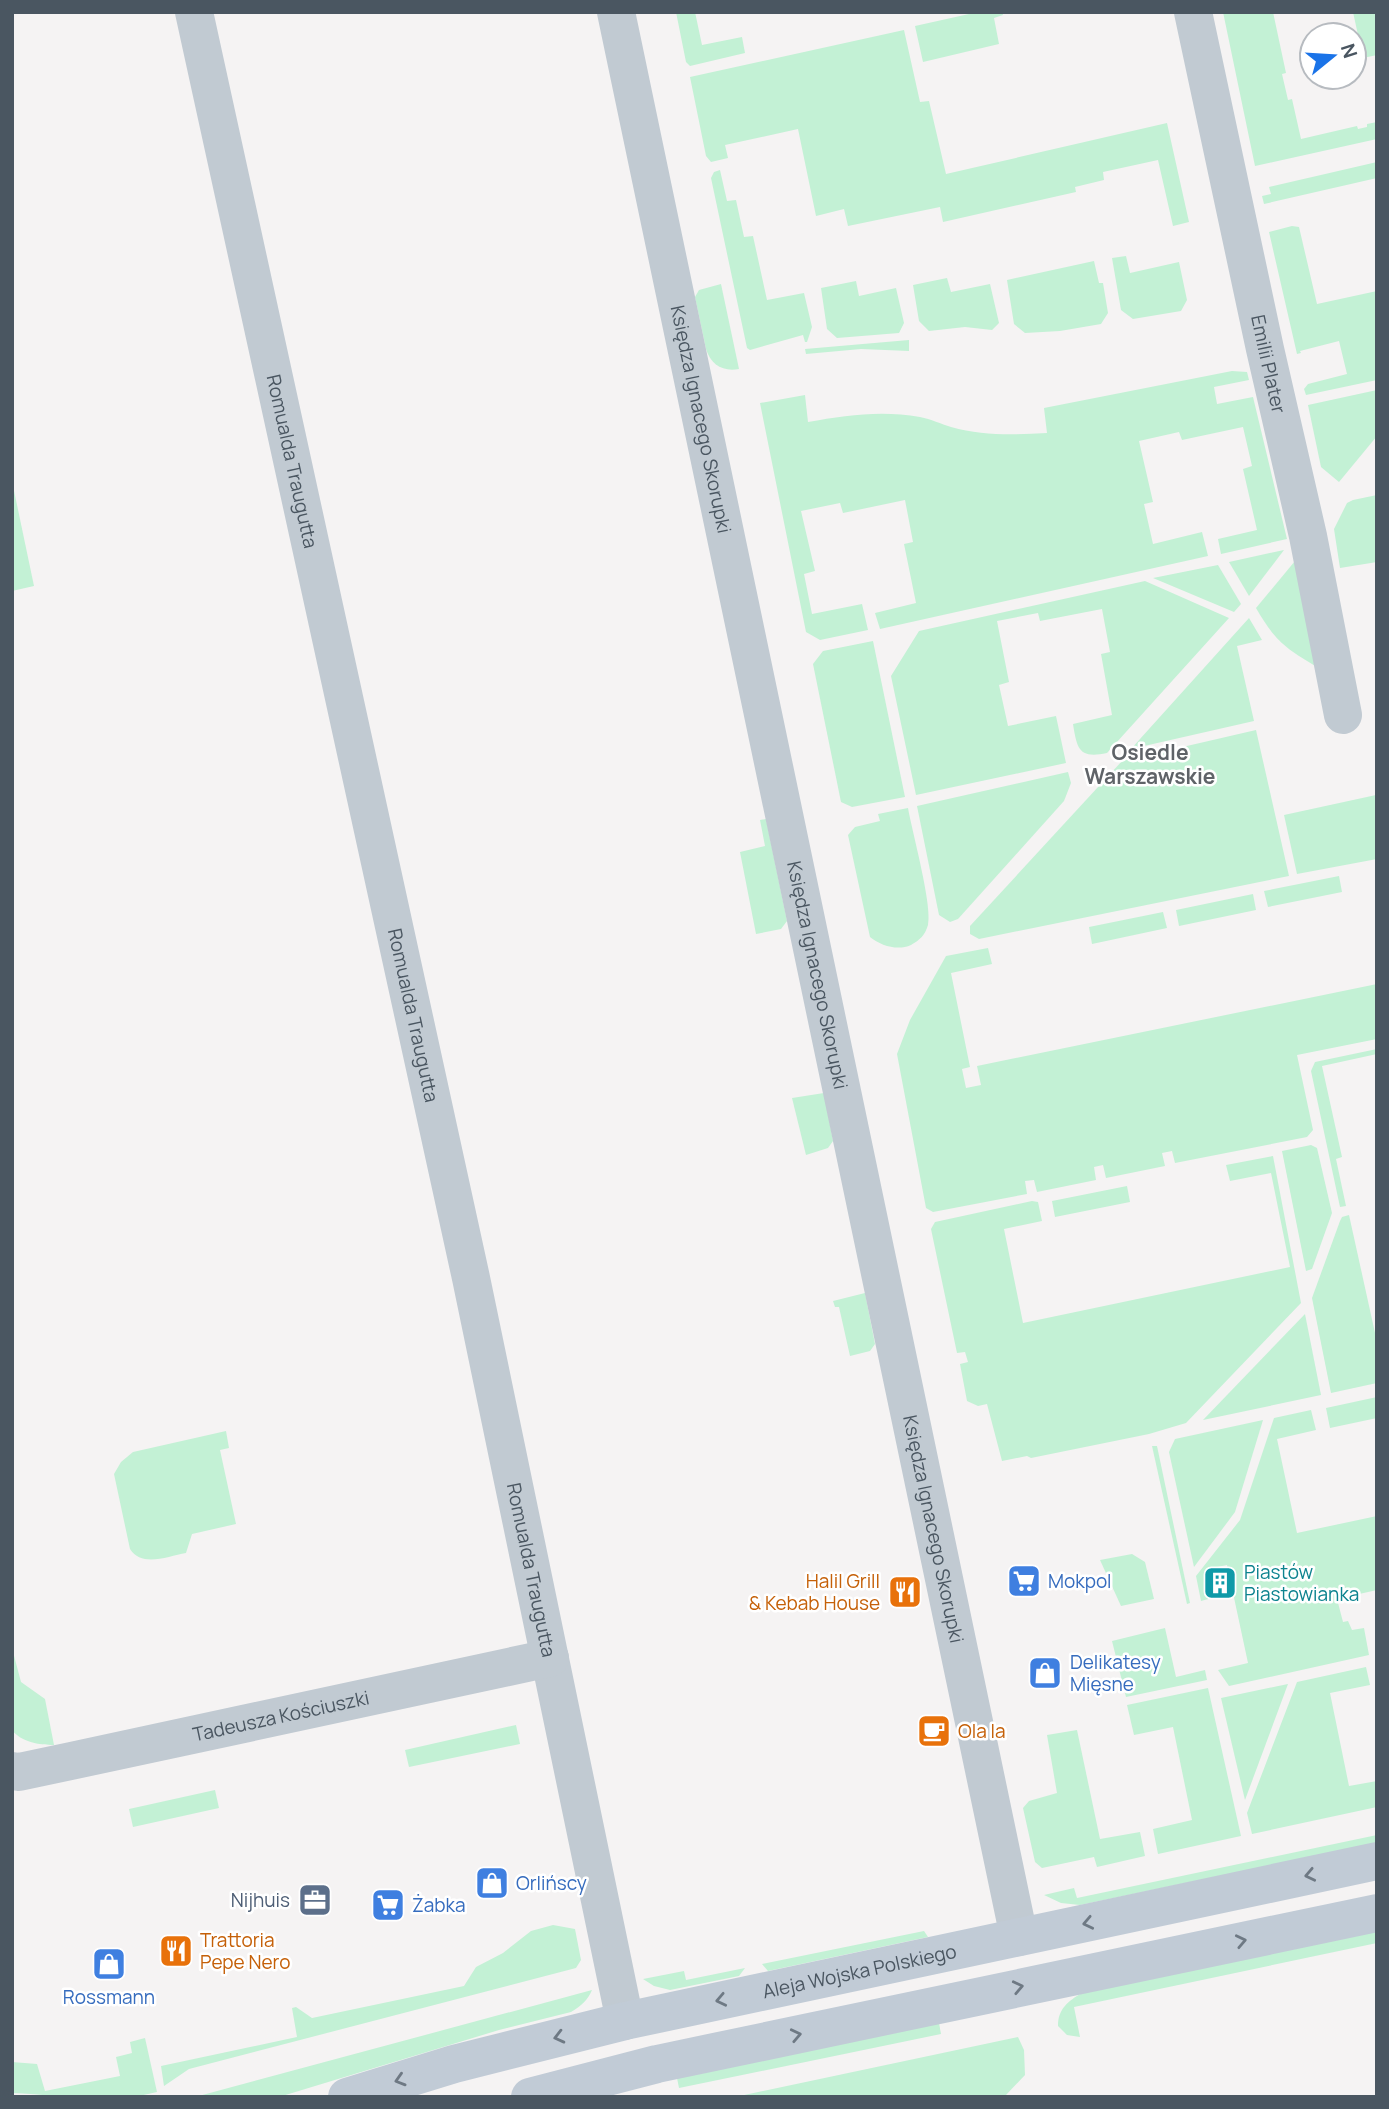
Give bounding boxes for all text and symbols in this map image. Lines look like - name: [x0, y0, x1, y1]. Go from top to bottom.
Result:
- north arrow: [1298, 21, 1368, 91]
- text: N: [1335, 40, 1364, 61]
- street label: Księdza Ignacego Skorupki: [665, 303, 738, 536]
- street label: Emilii Plater: [1245, 312, 1292, 416]
- street label: Romualda Traugutta: [261, 372, 324, 551]
- district label: Osiedle Warszawskie: [1085, 738, 1215, 790]
- street label: Księdza Ignacego Skorupki: [781, 859, 854, 1091]
- street label: Romualda Traugutta: [382, 926, 445, 1105]
- street label: Księdza Ignacego Skorupki: [897, 1413, 970, 1645]
- street label: Romualda Traugutta: [501, 1480, 562, 1659]
- place label: Piastów Piastowianka: [1244, 1559, 1359, 1607]
- supermarket icon: Mokpol: [1005, 1562, 1043, 1600]
- building icon: Piastów Piastowianka: [1201, 1564, 1239, 1602]
- place label: Halil Grill & Kebab House: [749, 1568, 880, 1616]
- place label: Mokpol: [1048, 1568, 1112, 1594]
- restaurant icon: Halil Grill & Kebab House: [886, 1573, 924, 1611]
- place label: Delikatesy Mięsne: [1070, 1649, 1161, 1697]
- shop icon: Delikatesy Mięsne: [1026, 1654, 1064, 1692]
- street label: Tadeusza Kościuszki: [190, 1684, 372, 1747]
- cafe icon: Ola la: [915, 1712, 953, 1750]
- place label: Ola la: [958, 1718, 1006, 1744]
- shop icon: Orlińscy: [473, 1864, 511, 1902]
- one-way arrow: [1304, 1867, 1316, 1882]
- place label: Orlińscy: [516, 1870, 587, 1896]
- office icon: Nijhuis: [296, 1881, 334, 1919]
- supermarket icon: Żabka: [369, 1886, 407, 1924]
- place label: Nijhuis: [231, 1887, 290, 1913]
- place label: Żabka: [412, 1892, 465, 1918]
- one-way arrow: [1082, 1914, 1094, 1929]
- place label: Trattoria Pepe Nero: [200, 1927, 290, 1975]
- restaurant icon: Trattoria Pepe Nero: [157, 1932, 195, 1970]
- one-way arrow: [1235, 1934, 1247, 1949]
- street label: Aleja Wojska Polskiego: [760, 1938, 959, 2004]
- shop icon: Rossmann: [90, 1945, 128, 1983]
- one-way arrow: [1012, 1981, 1024, 1996]
- place label: Rossmann: [63, 1984, 155, 2010]
- one-way arrow: [715, 1992, 727, 2007]
- one-way arrow: [790, 2028, 802, 2043]
- one-way arrow: [553, 2029, 565, 2043]
- one-way arrow: [394, 2072, 406, 2087]

